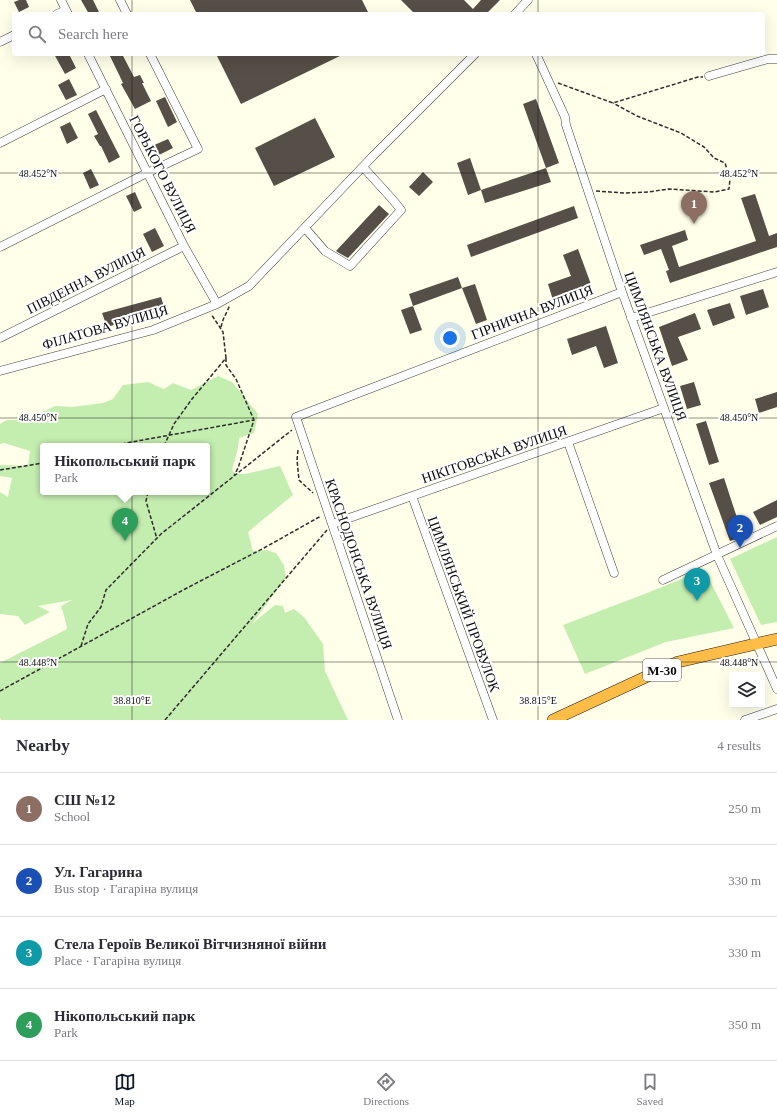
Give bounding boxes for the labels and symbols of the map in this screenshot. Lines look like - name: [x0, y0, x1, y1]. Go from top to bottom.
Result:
- street label: ГОРЬКОГО ВУЛИЦЯ: [126, 113, 199, 235]
- text: 48.452°N: [19, 168, 57, 179]
- text: 48.452°N: [720, 168, 758, 179]
- pin: 1: [681, 191, 707, 224]
- street label: ПІВДЕННА ВУЛИЦЯ: [24, 244, 148, 317]
- street label: ЦИМЛЯНСЬКА ВУЛИЦЯ: [622, 270, 690, 423]
- street label: ГІРНИЧНА ВУЛИЦЯ: [469, 282, 595, 343]
- street label: ФІЛАТОВА ВУЛИЦЯ: [40, 302, 170, 353]
- your location: [440, 328, 460, 348]
- text: 48.450°N: [19, 412, 57, 423]
- text: 48.450°N: [720, 412, 758, 423]
- street label: НІКІТОВСЬКА ВУЛИЦЯ: [420, 423, 569, 486]
- street label: КРАСНОДОНСЬКА ВУЛИЦЯ: [322, 477, 395, 651]
- pin: 4: [112, 508, 138, 541]
- street label: ЦИМЛЯНСЬКИЙ ПРОВУЛОК: [425, 514, 503, 695]
- pin: 2: [727, 515, 753, 548]
- pin: 3: [684, 568, 710, 601]
- text: 48.448°N: [19, 657, 57, 668]
- text: 48.448°N: [720, 657, 758, 668]
- road number: М-30: [643, 659, 681, 681]
- text: 38.810°E: [113, 695, 151, 706]
- text: 38.815°E: [519, 695, 557, 706]

